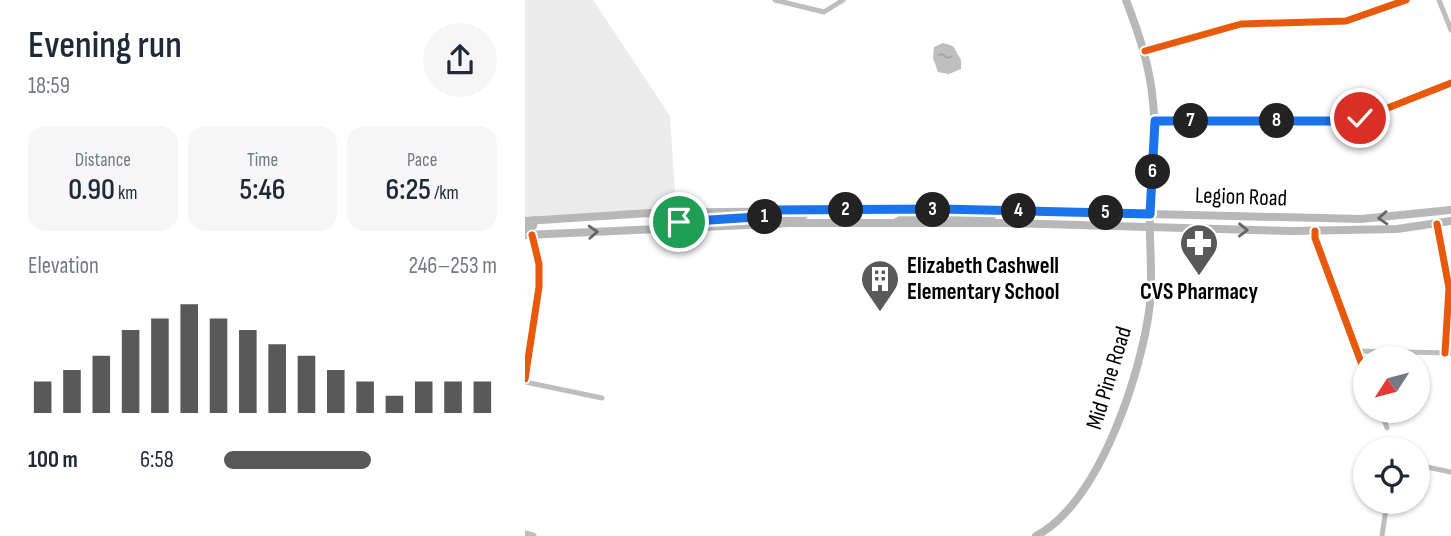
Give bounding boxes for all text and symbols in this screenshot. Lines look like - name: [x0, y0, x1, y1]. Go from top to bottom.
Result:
- text: Evening run: [28, 23, 182, 68]
- button: share: [423, 23, 497, 97]
- text: 18:59: [28, 72, 70, 100]
- pin: [1330, 88, 1390, 148]
- icon: check: [1341, 99, 1379, 137]
- pin: 7: [1173, 104, 1209, 138]
- pin: 8: [1259, 104, 1295, 138]
- text: 7: [1186, 109, 1195, 132]
- text: 8: [1272, 109, 1281, 132]
- text: Distance: [75, 149, 131, 172]
- text: Time: [247, 149, 278, 172]
- text: Pace: [407, 149, 437, 172]
- pin: 6: [1135, 154, 1171, 190]
- text: 6: [1148, 160, 1157, 183]
- text: 0.90: [68, 172, 115, 208]
- text: 5:46: [239, 172, 286, 208]
- text: 6:25: [386, 172, 431, 208]
- street label: Legion Road: [1194, 181, 1288, 213]
- text: km: [115, 182, 137, 205]
- text: /km: [431, 182, 459, 205]
- pin: [649, 192, 709, 252]
- pin: 2: [829, 192, 863, 228]
- pin: 3: [915, 192, 951, 228]
- pin: 4: [1001, 194, 1037, 228]
- pin: 5: [1089, 196, 1123, 230]
- text: 2: [841, 198, 850, 221]
- text: 3: [928, 198, 937, 221]
- text: 4: [1014, 199, 1023, 222]
- pin: 1: [747, 200, 783, 234]
- text: 5: [1101, 201, 1110, 224]
- icon: arrive: [660, 203, 698, 241]
- text: 1: [761, 205, 768, 228]
- one-way arrow: [1378, 210, 1389, 225]
- pharmacy icon: CVS Pharmacy: [1178, 222, 1220, 277]
- one-way arrow: [1238, 222, 1249, 238]
- one-way arrow: [588, 224, 599, 239]
- text: Elevation: [28, 252, 99, 280]
- text: 246–253 m: [408, 252, 497, 280]
- place label: Elizabeth Cashwell Elementary School: [907, 252, 1059, 306]
- building icon: Elizabeth Cashwell Elementary School: [859, 258, 901, 313]
- place label: CVS Pharmacy: [1140, 278, 1258, 306]
- street label: Mid Pine Road: [1080, 323, 1138, 433]
- north arrow: [1353, 346, 1430, 424]
- map controls: [1353, 346, 1430, 514]
- button: locate: [1353, 437, 1430, 514]
- text: 100 m: [28, 446, 78, 474]
- text: 6:58: [140, 446, 174, 474]

